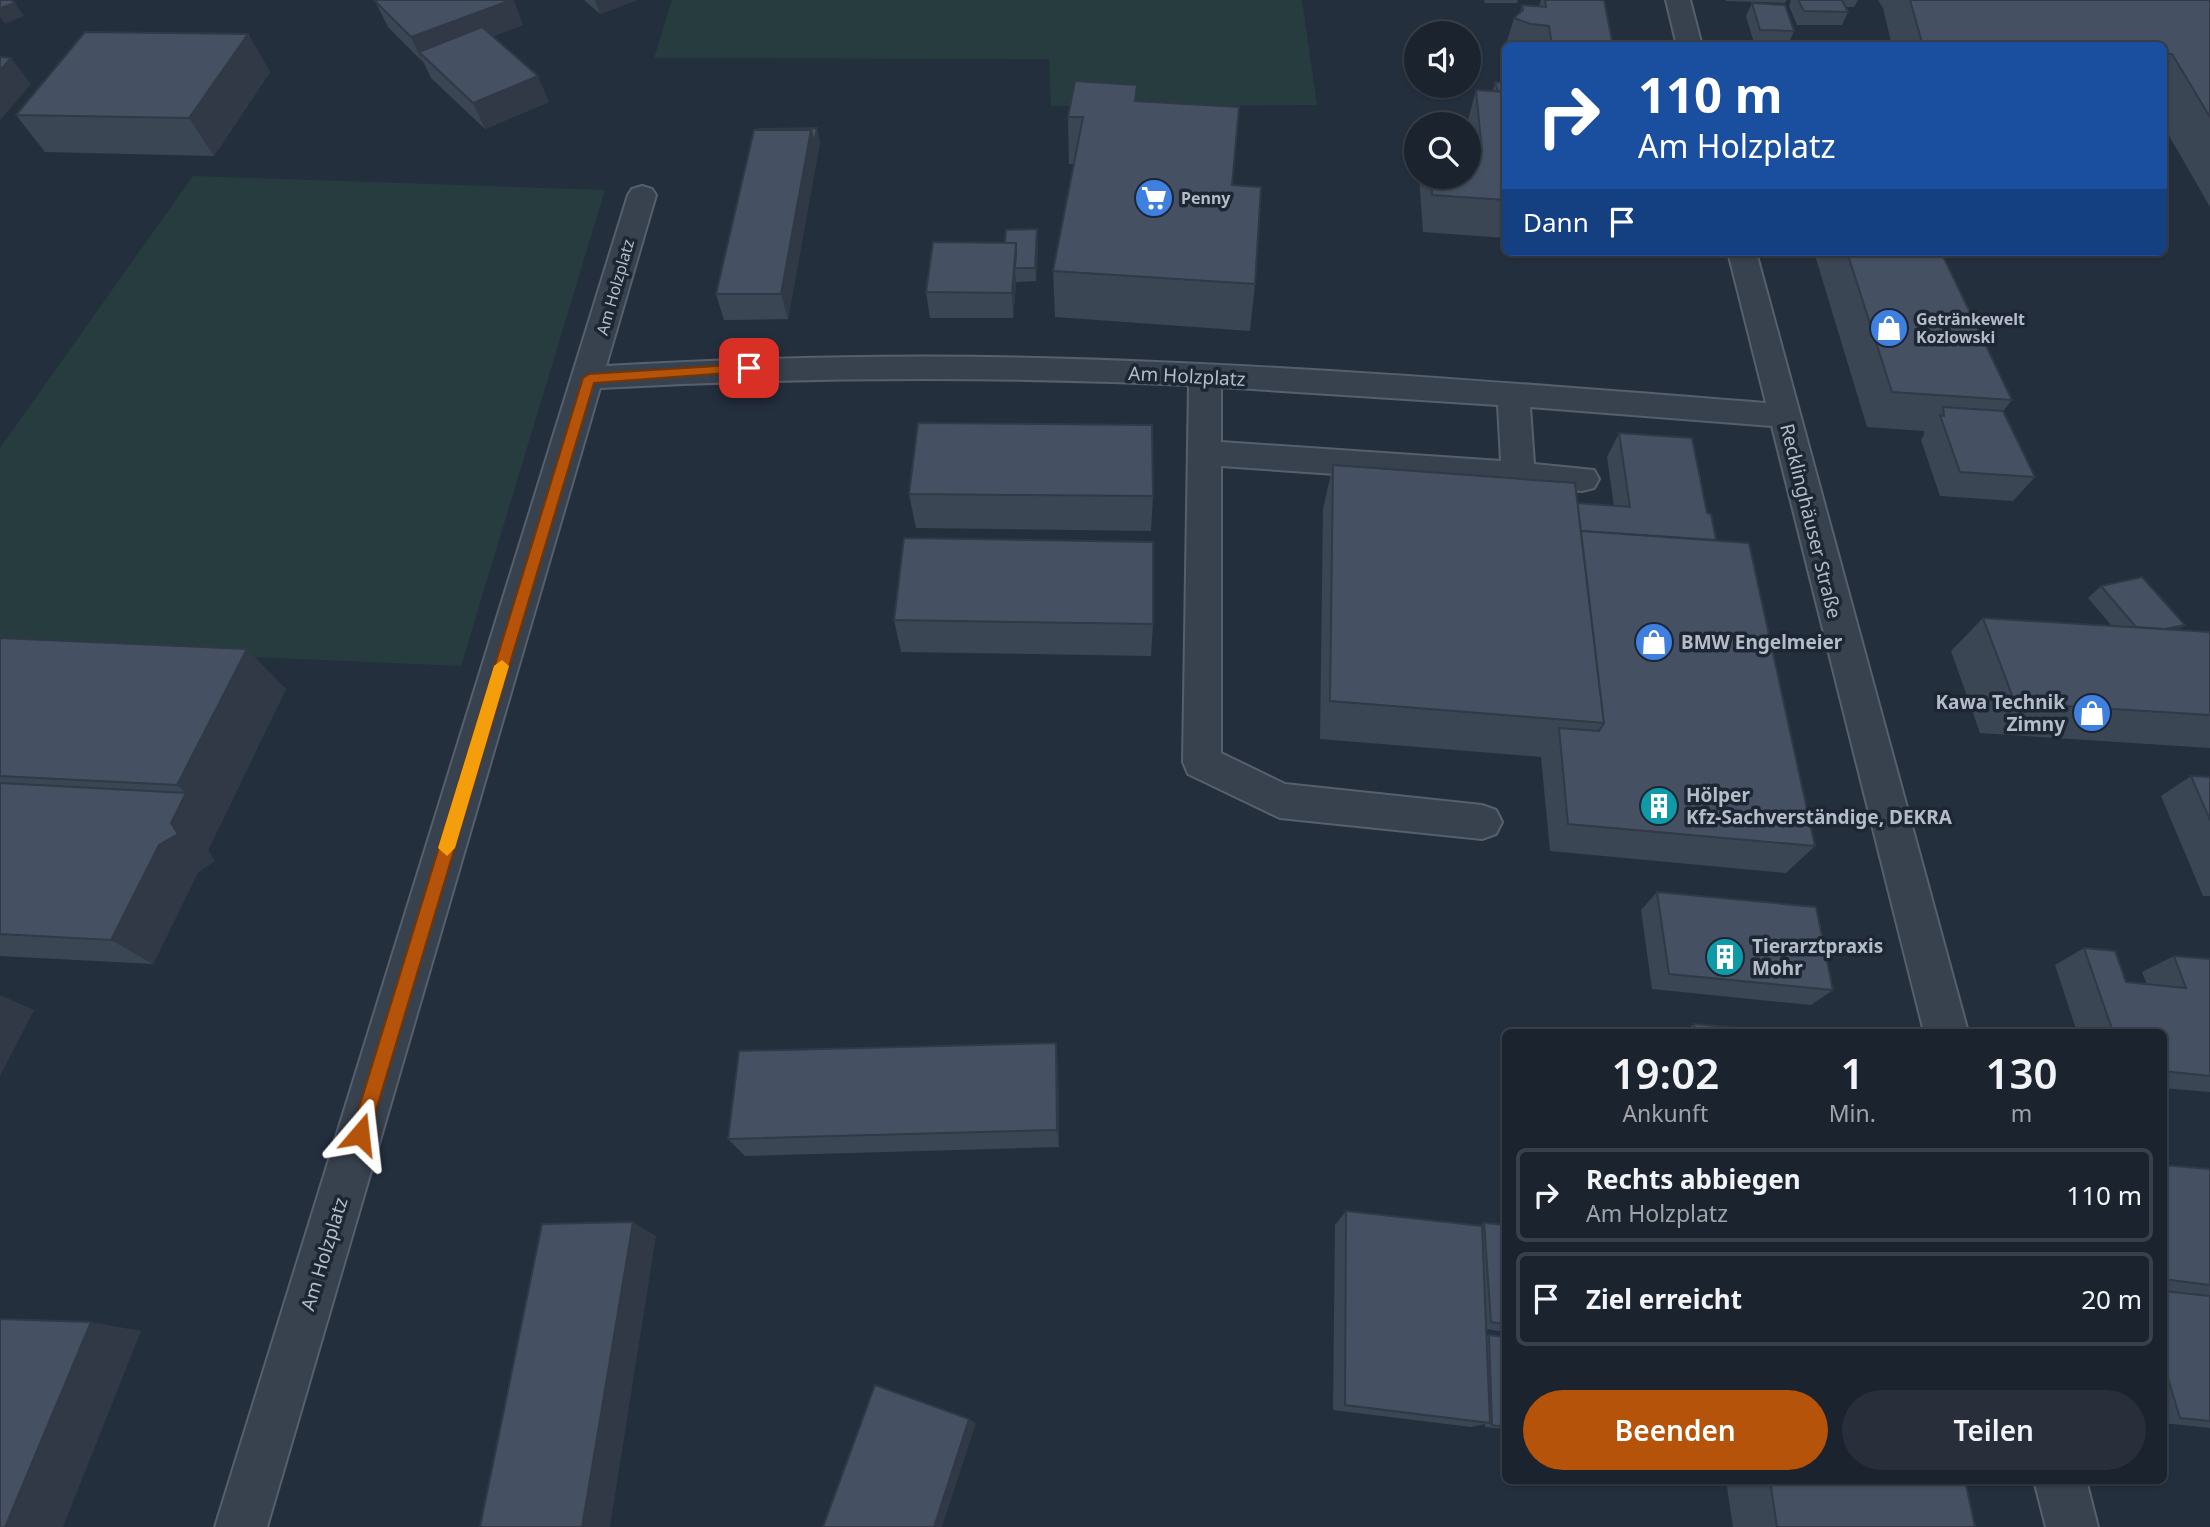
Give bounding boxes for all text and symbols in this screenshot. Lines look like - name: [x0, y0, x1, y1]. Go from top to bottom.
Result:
- map controls: [1404, 21, 1481, 189]
- button: sound: [1404, 21, 1481, 98]
- text: 110 m: [1638, 61, 1783, 127]
- icon: right: [1523, 70, 1614, 161]
- button: search: [1404, 112, 1481, 189]
- text: Am Holzplatz: [1638, 124, 1836, 167]
- supermarket icon: Penny: [1133, 177, 1175, 219]
- place label: Penny: [1181, 187, 1231, 209]
- icon: arrive: [1603, 203, 1641, 241]
- text: Dann: [1523, 204, 1589, 240]
- street label: Am Holzplatz: [591, 236, 639, 338]
- shop icon: Getränkewelt Kozlowski: [1868, 307, 1910, 349]
- place label: Getränkewelt Kozlowski: [1916, 308, 2025, 348]
- pin: [719, 338, 779, 398]
- icon: arrive: [730, 349, 768, 387]
- street label: Am Holzplatz: [1128, 360, 1246, 392]
- street label: Recklinghäuser Straße: [1774, 421, 1848, 621]
- shop icon: BMW Engelmeier: [1633, 621, 1675, 663]
- place label: BMW Engelmeier: [1681, 629, 1843, 655]
- place label: Kawa Technik Zimny: [1935, 689, 2065, 737]
- shop icon: Kawa Technik Zimny: [2071, 692, 2113, 734]
- place label: Hölper Kfz-Sachverständige, DEKRA: [1686, 782, 1953, 830]
- building icon: Hölper Kfz-Sachverständige, DEKRA: [1638, 785, 1680, 827]
- place label: Tierarztpraxis Mohr: [1752, 933, 1883, 981]
- building icon: Tierarztpraxis Mohr: [1704, 936, 1746, 978]
- text: 19:02: [1612, 1044, 1719, 1101]
- text: 1: [1840, 1044, 1864, 1101]
- text: 130: [1985, 1044, 2057, 1101]
- position arrow: [323, 1097, 397, 1171]
- text: Ankunft: [1622, 1097, 1708, 1129]
- text: Min.: [1829, 1097, 1876, 1129]
- text: m: [2011, 1097, 2032, 1129]
- text: Rechts abbiegen: [1586, 1161, 1801, 1197]
- icon: right: [1527, 1176, 1565, 1214]
- text: 110 m: [2066, 1177, 2142, 1213]
- street label: Am Holzplatz: [294, 1194, 354, 1314]
- text: Am Holzplatz: [1586, 1197, 1728, 1229]
- icon: arrive: [1527, 1280, 1565, 1318]
- text: Ziel erreicht: [1586, 1281, 1742, 1317]
- text: 20 m: [2081, 1281, 2142, 1317]
- button: Beenden: [1523, 1390, 1828, 1470]
- button: Teilen: [1842, 1390, 2146, 1470]

